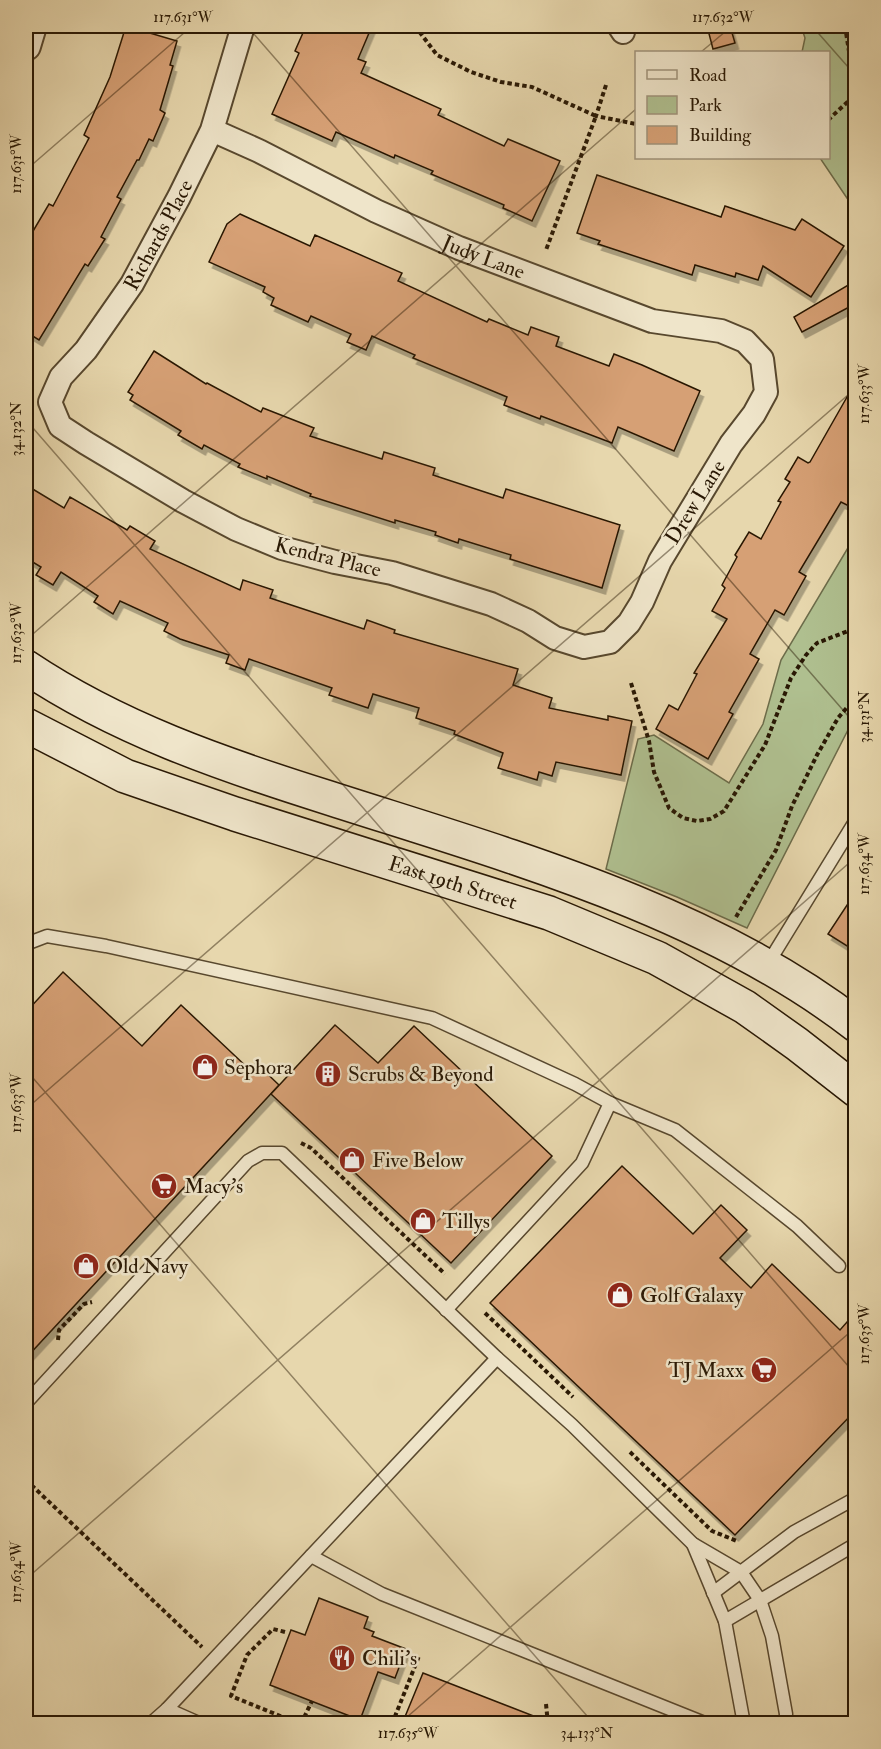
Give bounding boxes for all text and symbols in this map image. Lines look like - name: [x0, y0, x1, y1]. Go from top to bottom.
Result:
- text: 117.631°W: [153, 8, 213, 27]
- text: 117.632°W: [692, 8, 755, 27]
- legend: [635, 51, 830, 159]
- text: Road: [689, 64, 727, 87]
- text: Park: [689, 94, 722, 117]
- text: Building: [689, 124, 752, 147]
- text: 117.631°W: [7, 134, 26, 194]
- street label: Richards Place: [118, 175, 199, 295]
- street label: Judy Lane: [437, 229, 529, 286]
- text: 117.633°W: [855, 363, 874, 424]
- text: 34.132°N: [7, 401, 26, 456]
- street label: Drew Lane: [659, 455, 732, 549]
- street label: Kendra Place: [272, 531, 384, 584]
- text: 117.632°W: [7, 601, 26, 664]
- text: 34.131°N: [855, 690, 874, 743]
- text: 117.634°W: [855, 832, 874, 895]
- street label: East 19th Street: [385, 850, 520, 916]
- shop icon: Sephora: [190, 1052, 220, 1082]
- place label: Sephora: [224, 1054, 293, 1081]
- building icon: Scrubs & Beyond: [313, 1059, 343, 1089]
- place label: Scrubs & Beyond: [348, 1061, 494, 1088]
- text: 117.633°W: [7, 1072, 26, 1133]
- shop icon: Five Below: [337, 1145, 367, 1175]
- place label: Five Below: [372, 1147, 464, 1174]
- supermarket icon: Macy's: [149, 1171, 179, 1201]
- place label: Macy's: [184, 1173, 243, 1200]
- shop icon: Tillys: [408, 1206, 438, 1236]
- place label: Tillys: [442, 1208, 490, 1235]
- shop icon: Old Navy: [71, 1251, 101, 1281]
- place label: Old Navy: [106, 1253, 189, 1280]
- shop icon: Golf Galaxy: [605, 1280, 635, 1310]
- place label: Golf Galaxy: [640, 1282, 744, 1309]
- text: 117.635°W: [855, 1303, 874, 1364]
- supermarket icon: TJ Maxx: [749, 1355, 779, 1385]
- place label: TJ Maxx: [668, 1357, 745, 1384]
- text: 117.634°W: [7, 1540, 26, 1603]
- restaurant icon: Chili's: [327, 1643, 357, 1673]
- place label: Chili's: [362, 1645, 417, 1672]
- text: 117.635°W: [378, 1724, 439, 1743]
- text: 34.133°N: [561, 1724, 614, 1743]

